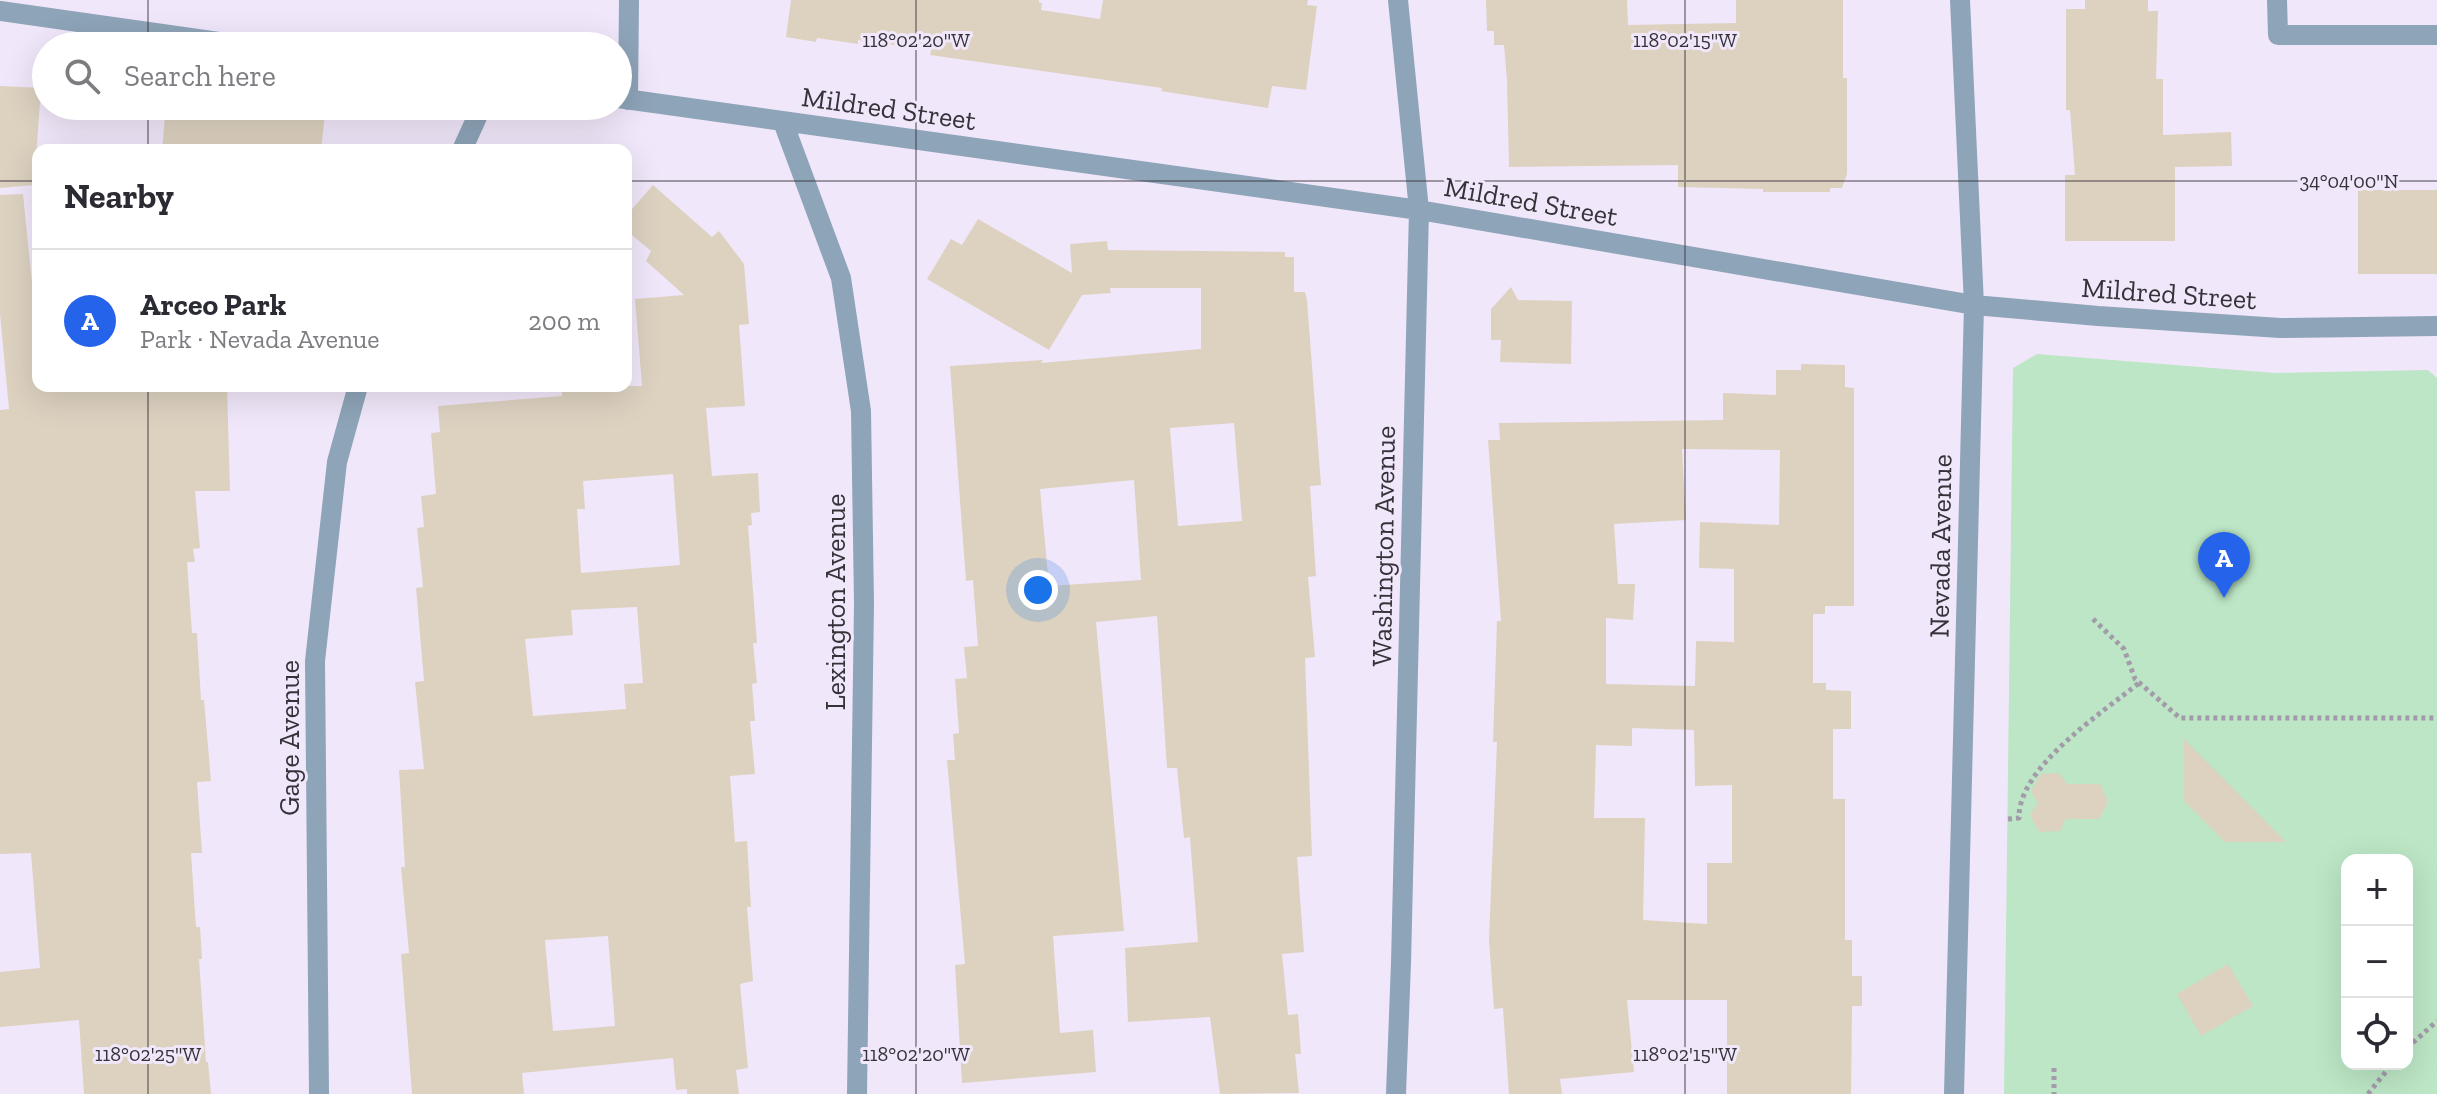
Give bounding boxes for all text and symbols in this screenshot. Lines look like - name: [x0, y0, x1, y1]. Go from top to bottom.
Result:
- text: 118°02'20"W: [862, 28, 970, 52]
- text: 118°02'15"W: [1633, 28, 1737, 52]
- search box: [32, 32, 632, 120]
- icon: search: [60, 54, 104, 98]
- text: Search here: [124, 58, 276, 94]
- street label: Mildred Street: [800, 80, 979, 137]
- text: 34°04'00"N: [2300, 169, 2399, 193]
- street label: Mildred Street: [1441, 170, 1621, 233]
- text: Nearby: [64, 176, 174, 217]
- street label: Mildred Street: [2080, 271, 2258, 316]
- text: Arceo Park: [140, 287, 286, 323]
- text: A: [81, 305, 99, 337]
- text: 200 m: [528, 305, 600, 337]
- text: Park · Nevada Avenue: [140, 323, 380, 355]
- street label: Washington Avenue: [1365, 425, 1402, 667]
- street label: Nevada Avenue: [1922, 454, 1959, 638]
- street label: Lexington Avenue: [819, 494, 852, 710]
- pin: A: [2198, 532, 2250, 598]
- your location: [1018, 570, 1058, 610]
- street label: Gage Avenue: [273, 660, 306, 816]
- map controls: [2341, 854, 2413, 1070]
- button: +: [2341, 854, 2413, 926]
- button: −: [2341, 926, 2413, 998]
- button: locate: [2341, 998, 2413, 1070]
- text: 118°02'25"W: [95, 1042, 201, 1066]
- text: 118°02'20"W: [862, 1042, 970, 1066]
- text: 118°02'15"W: [1633, 1042, 1737, 1066]

